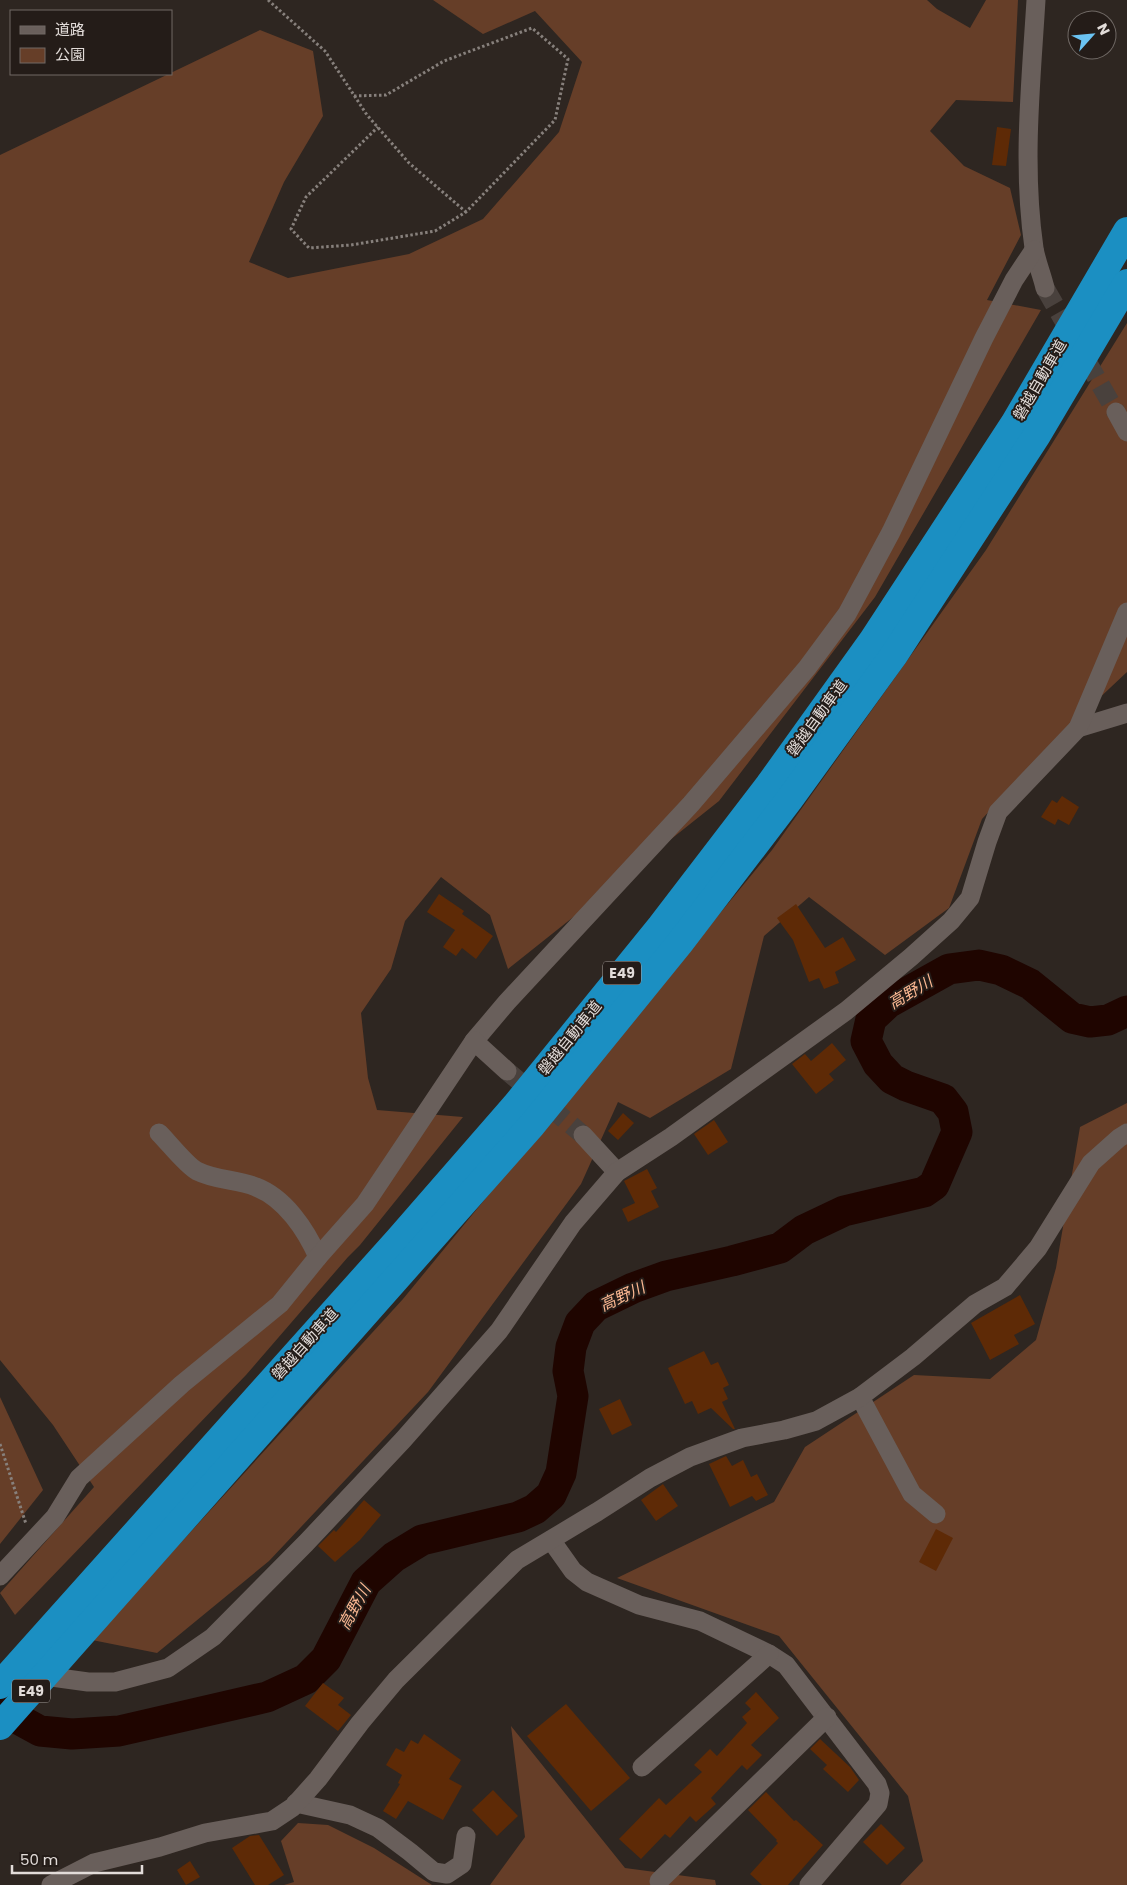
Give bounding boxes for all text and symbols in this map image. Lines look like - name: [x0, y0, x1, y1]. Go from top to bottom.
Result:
- legend: [10, 10, 172, 75]
- north arrow: [1067, 10, 1117, 60]
- text: 道路: [55, 19, 85, 40]
- text: N: [1092, 20, 1115, 38]
- text: 公園: [55, 44, 85, 65]
- street label: 磐越自動車道: [1008, 336, 1071, 424]
- street label: 磐越自動車道: [782, 675, 852, 760]
- road number: E49: [603, 961, 641, 984]
- water label: 高野川: [884, 969, 938, 1015]
- street label: 磐越自動車道: [533, 996, 606, 1079]
- water label: 高野川: [596, 1275, 651, 1317]
- street label: 磐越自動車道: [267, 1303, 343, 1384]
- water label: 高野川: [333, 1579, 377, 1634]
- road number: E49: [12, 1680, 50, 1702]
- scale bar: [12, 1842, 142, 1874]
- text: 50 m: [20, 1849, 58, 1870]

